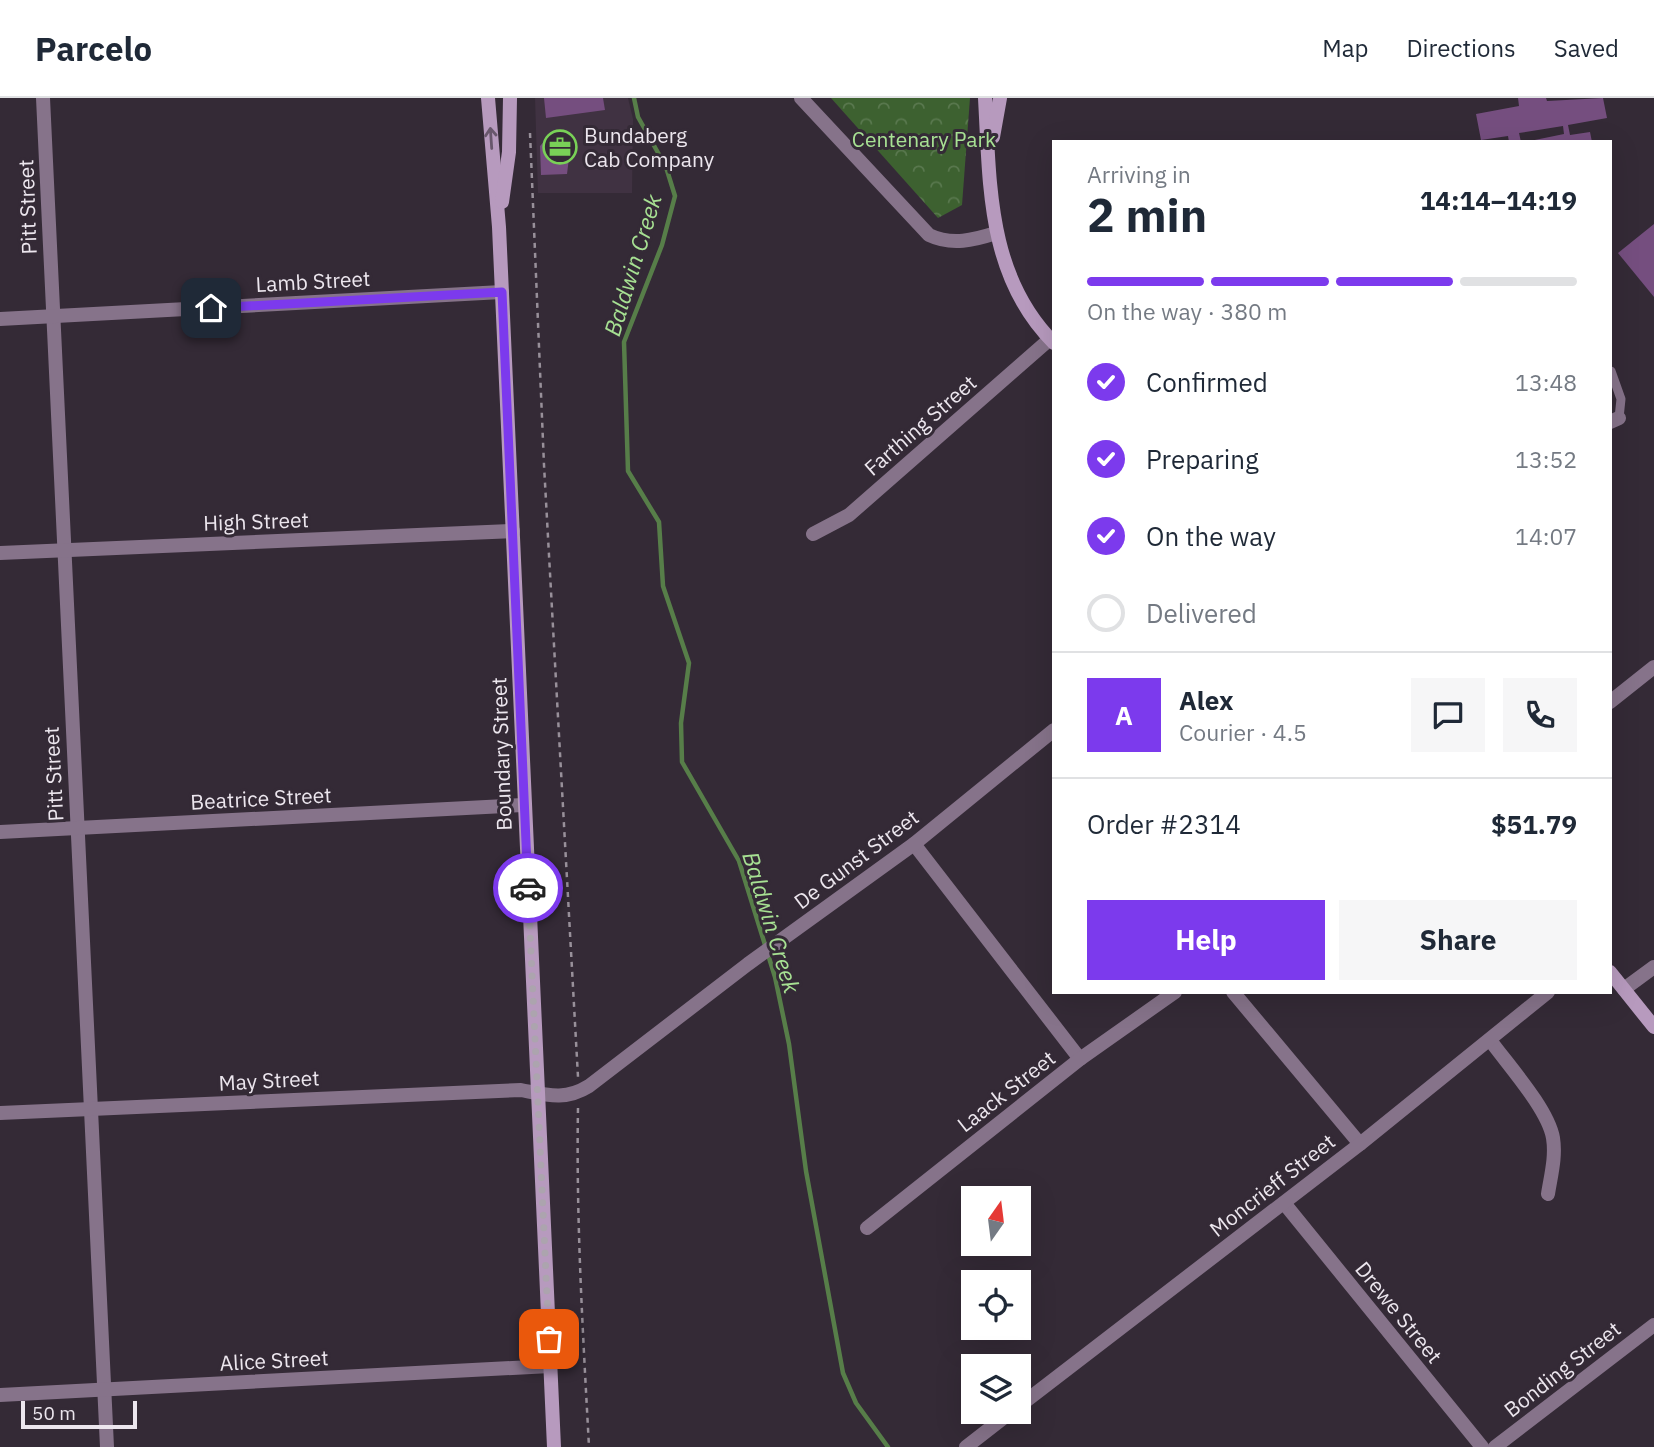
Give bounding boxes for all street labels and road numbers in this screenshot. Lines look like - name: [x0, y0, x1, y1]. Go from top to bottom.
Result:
- street label: Pitt Street: [11, 159, 43, 255]
- street label: Lamb Street: [255, 264, 371, 298]
- street label: Farthing Street: [858, 368, 982, 482]
- street label: High Street: [203, 505, 309, 537]
- street label: Boundary Street: [484, 677, 518, 831]
- street label: Pitt Street: [37, 726, 69, 822]
- street label: Beatrice Street: [190, 780, 332, 816]
- street label: De Gunst Street: [788, 803, 924, 915]
- street label: Laack Street: [951, 1044, 1061, 1138]
- street label: May Street: [218, 1063, 320, 1097]
- street label: Moncrieff Street: [1204, 1127, 1340, 1243]
- street label: Drewe Street: [1349, 1255, 1449, 1369]
- street label: Bonding Street: [1498, 1315, 1626, 1423]
- street label: Alice Street: [219, 1343, 329, 1377]

